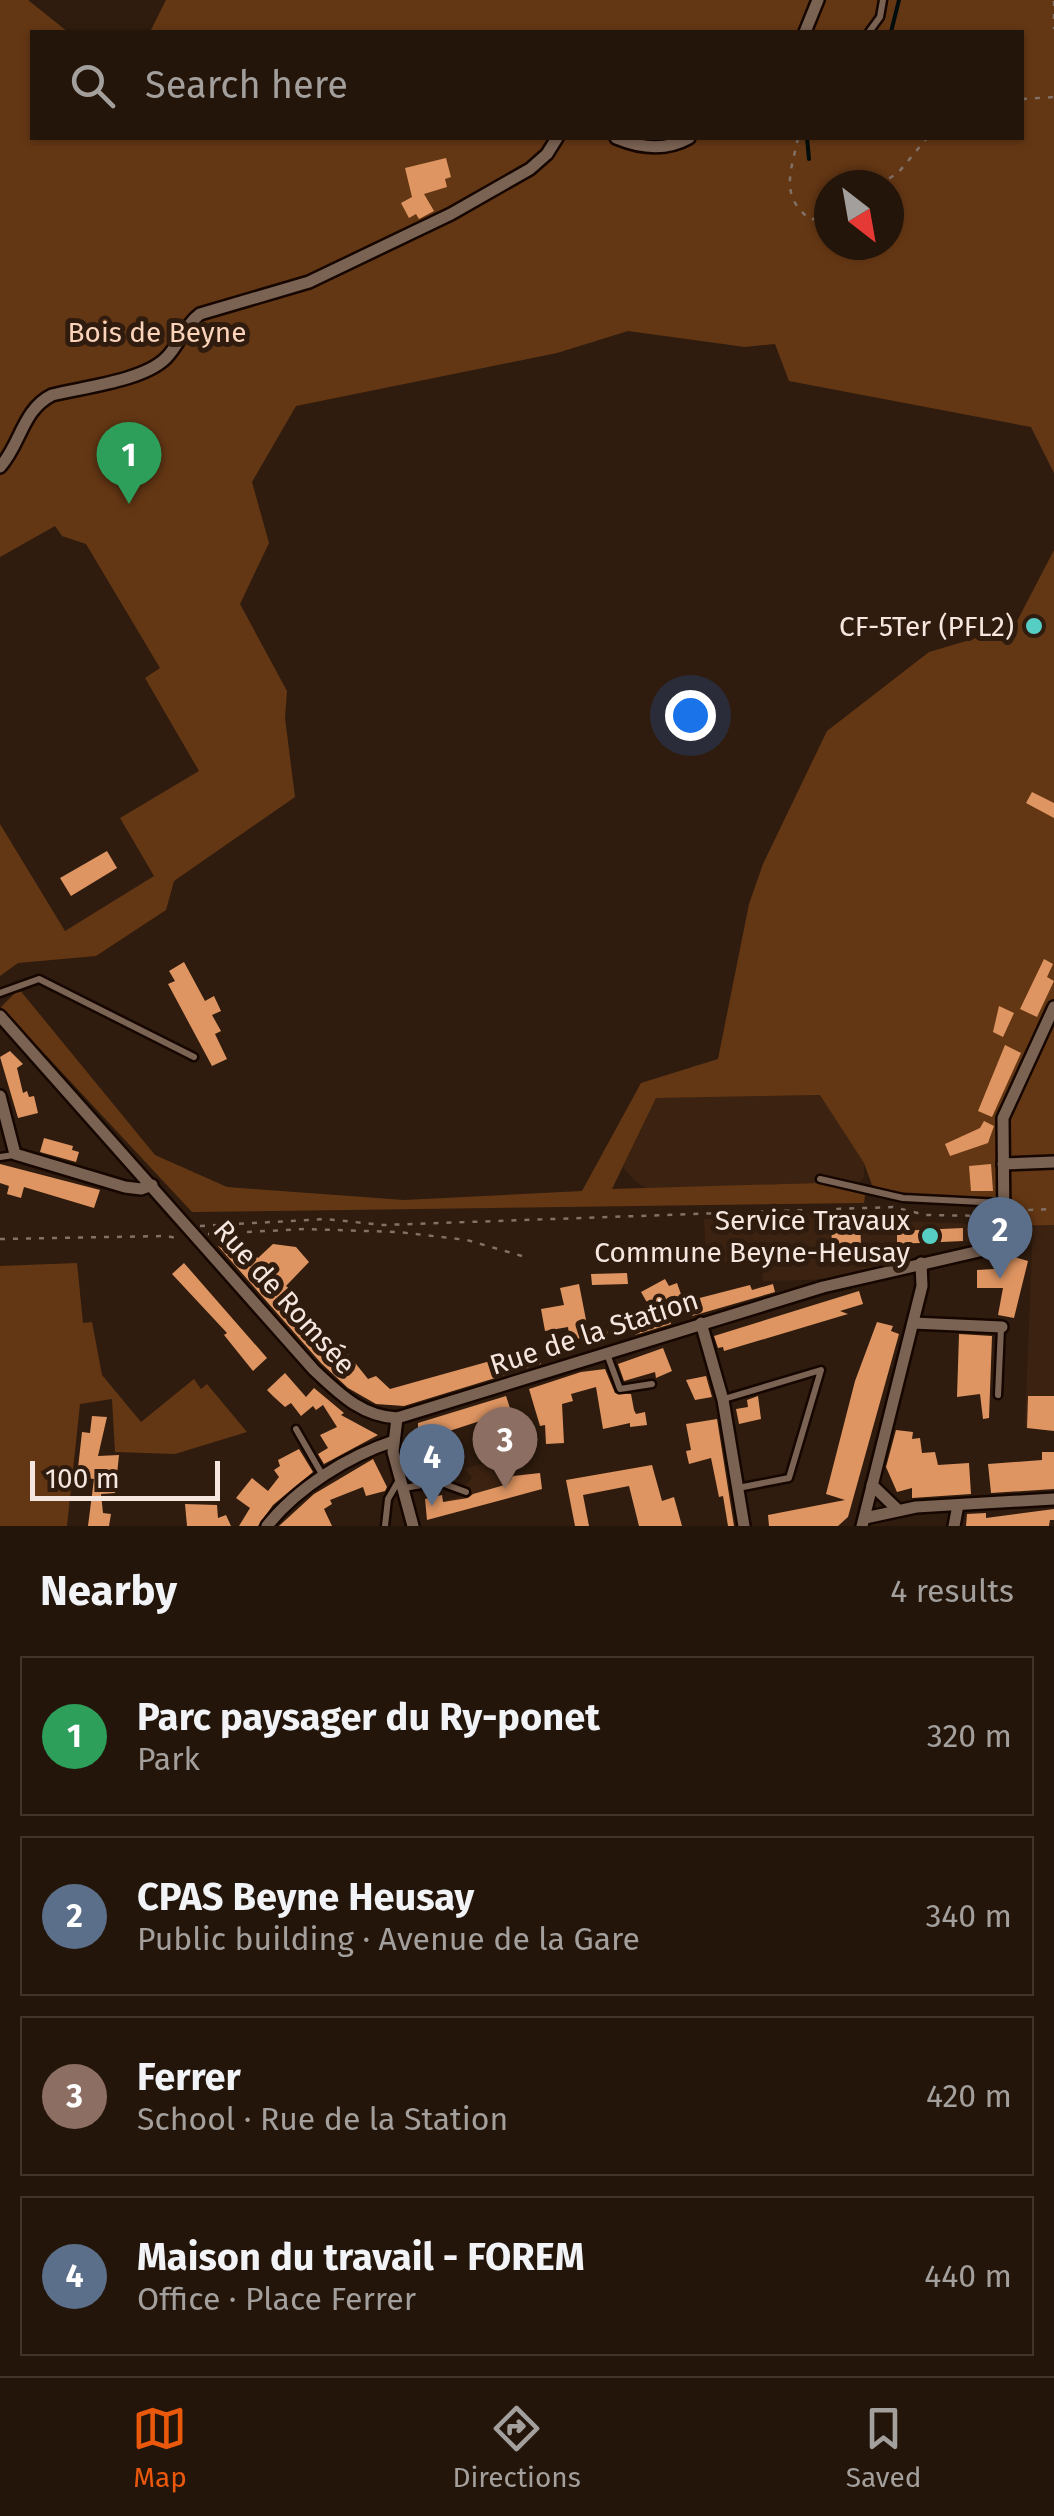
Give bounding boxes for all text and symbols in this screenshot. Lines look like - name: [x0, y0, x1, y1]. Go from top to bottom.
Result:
- search box: [30, 30, 1024, 140]
- icon: search: [65, 58, 120, 113]
- text: Search here: [145, 62, 348, 108]
- north arrow: [814, 170, 904, 260]
- park label: Bois de Beyne: [68, 316, 246, 349]
- pin: 1: [96, 422, 162, 504]
- place label: CF-5Ter (PFL2): [839, 610, 1014, 643]
- marker: CF-5Ter (PFL2): [1023, 615, 1045, 637]
- your location: [665, 690, 716, 741]
- pin: 2: [968, 1196, 1032, 1279]
- place label: Service Travaux Commune Beyne-Heusay: [594, 1204, 910, 1269]
- street label: Rue de Romsée: [207, 1214, 362, 1381]
- marker: Service Travaux Commune Beyne-Heusay: [919, 1225, 941, 1247]
- street label: Rue de la Station: [486, 1283, 703, 1382]
- pin: 3: [472, 1406, 538, 1489]
- pin: 4: [400, 1424, 464, 1506]
- scale bar: [30, 1456, 220, 1500]
- text: 100 m: [45, 1462, 120, 1495]
- text: Nearby: [40, 1566, 177, 1616]
- text: 4 results: [890, 1572, 1014, 1610]
- text: Parc paysager du Ry-ponet: [137, 1694, 600, 1740]
- text: 1: [67, 1717, 82, 1755]
- text: 320 m: [927, 1717, 1012, 1755]
- text: Park: [137, 1740, 200, 1778]
- text: CPAS Beyne Heusay: [137, 1874, 474, 1920]
- text: 2: [66, 1897, 83, 1935]
- text: 340 m: [925, 1897, 1012, 1935]
- text: Public building · Avenue de la Gare: [137, 1920, 640, 1958]
- text: Ferrer: [137, 2054, 241, 2100]
- text: 3: [66, 2077, 83, 2115]
- text: 420 m: [926, 2077, 1012, 2115]
- text: School · Rue de la Station: [137, 2100, 508, 2138]
- text: Maison du travail - FOREM: [137, 2234, 585, 2280]
- text: 4: [65, 2257, 84, 2295]
- text: 440 m: [924, 2257, 1012, 2295]
- text: Office · Place Ferrer: [137, 2280, 416, 2318]
- tab: Map: [132, 2401, 187, 2494]
- tab: Directions: [452, 2401, 581, 2494]
- tab: Saved: [846, 2401, 922, 2494]

